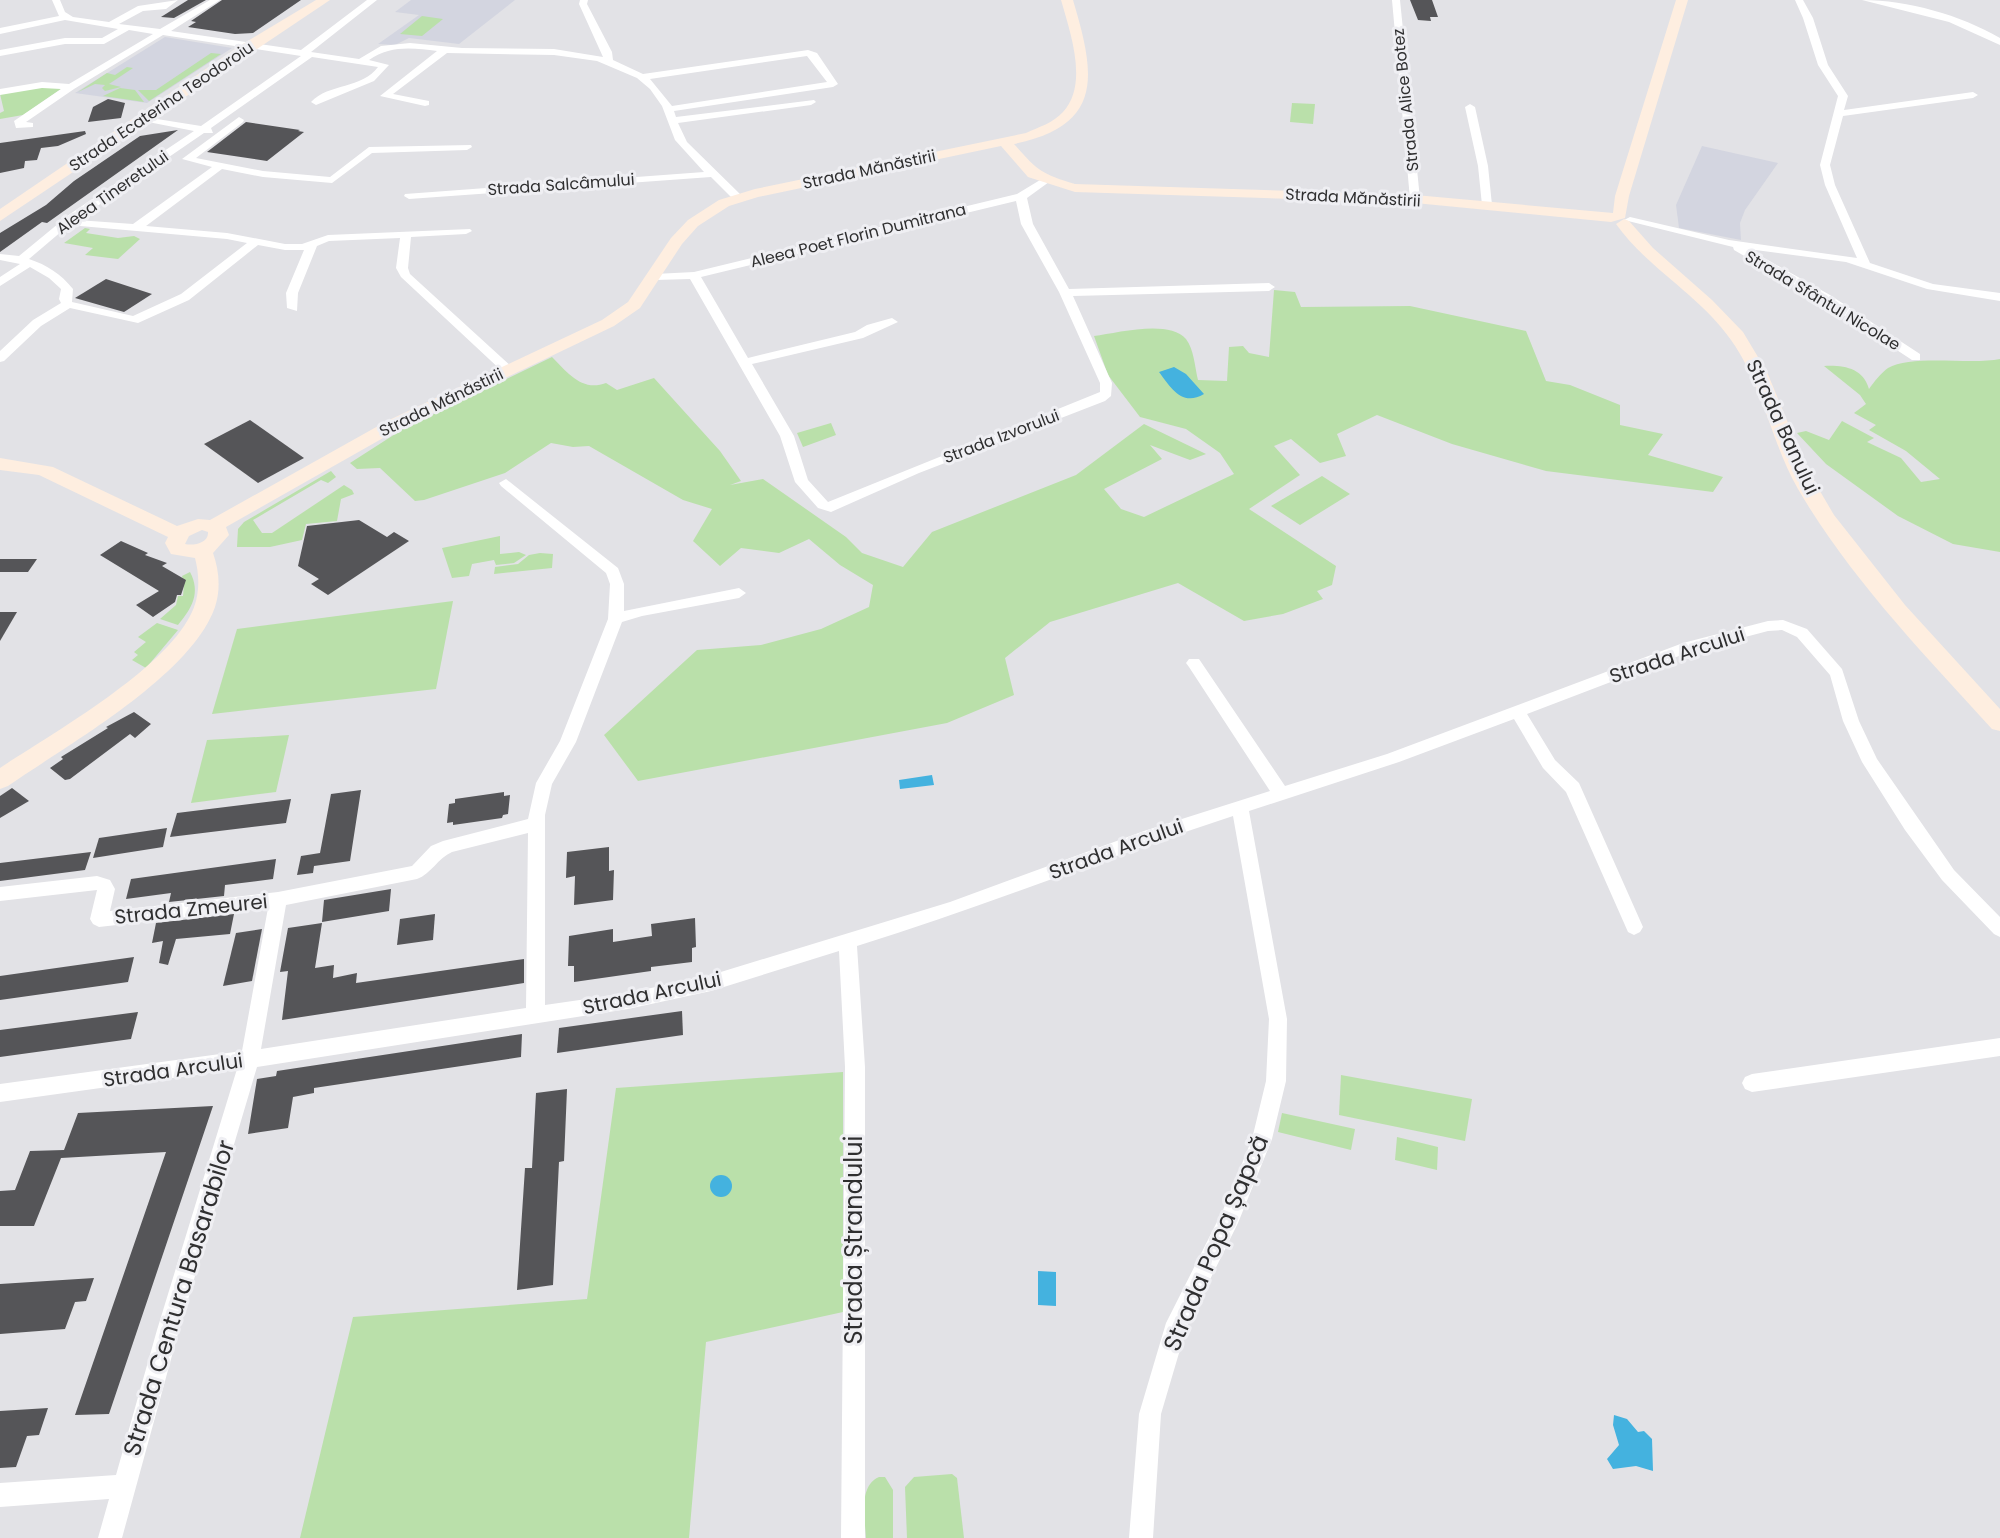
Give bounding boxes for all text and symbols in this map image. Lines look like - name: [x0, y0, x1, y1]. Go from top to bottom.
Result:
- street label: Strada Alice Botez: [1387, 27, 1424, 173]
- street label: Strada Ecaterina Teodoroiu: [65, 36, 258, 177]
- street label: Strada Mănăstirii: [800, 144, 938, 195]
- street label: Aleea Tineretului: [51, 145, 173, 240]
- street label: Strada Salcâmului: [487, 168, 635, 201]
- street label: Strada Mănăstirii: [1285, 182, 1421, 213]
- street label: Aleea Poet Florin Dumitrana: [748, 198, 968, 273]
- street label: Strada Sfântul Nicolae: [1741, 245, 1905, 356]
- street label: Strada Banului: [1739, 355, 1827, 499]
- street label: Strada Mănăstirii: [375, 362, 507, 442]
- street label: Strada Izvorului: [940, 404, 1063, 469]
- street label: Strada Arcului: [1606, 620, 1748, 690]
- street label: Strada Arcului: [1045, 812, 1187, 886]
- street label: Strada Zmeurei: [113, 887, 269, 931]
- street label: Strada Arcului: [580, 965, 724, 1021]
- street label: Strada Arcului: [101, 1046, 245, 1094]
- street label: Strada Popa Șapcă: [1155, 1129, 1276, 1356]
- street label: Strada Centura Basarabilor: [115, 1136, 242, 1460]
- street label: Strada Ștrandului: [837, 1136, 870, 1344]

